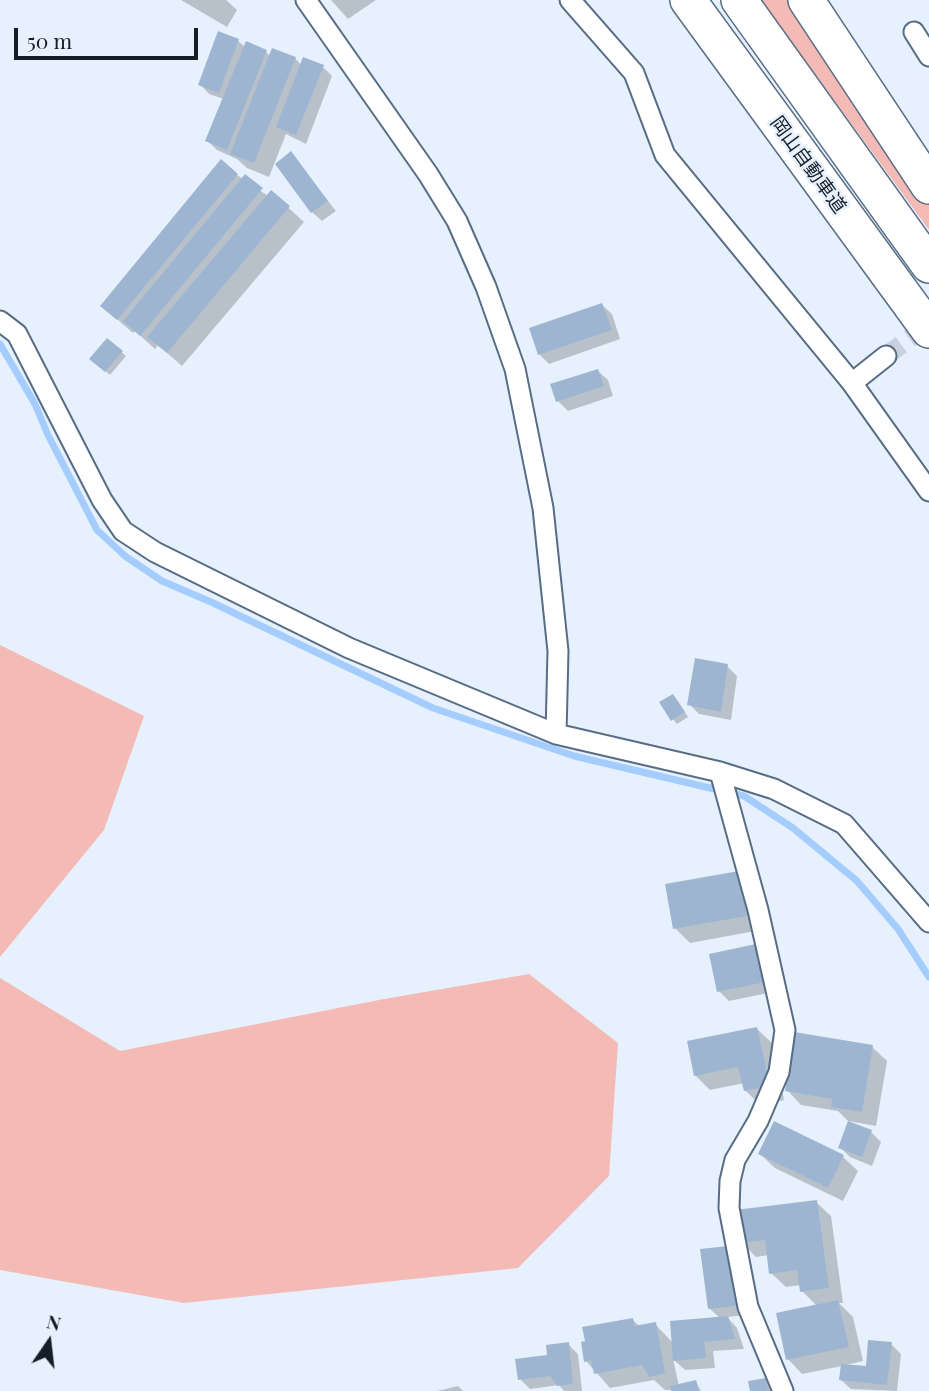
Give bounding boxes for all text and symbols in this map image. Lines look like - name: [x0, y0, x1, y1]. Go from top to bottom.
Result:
- scale bar: [18, 14, 201, 58]
- text: 50 m: [27, 26, 72, 54]
- street label: 岡山自動車道: [765, 112, 851, 218]
- north arrow: [14, 1307, 84, 1377]
- text: N: [44, 1307, 64, 1336]

